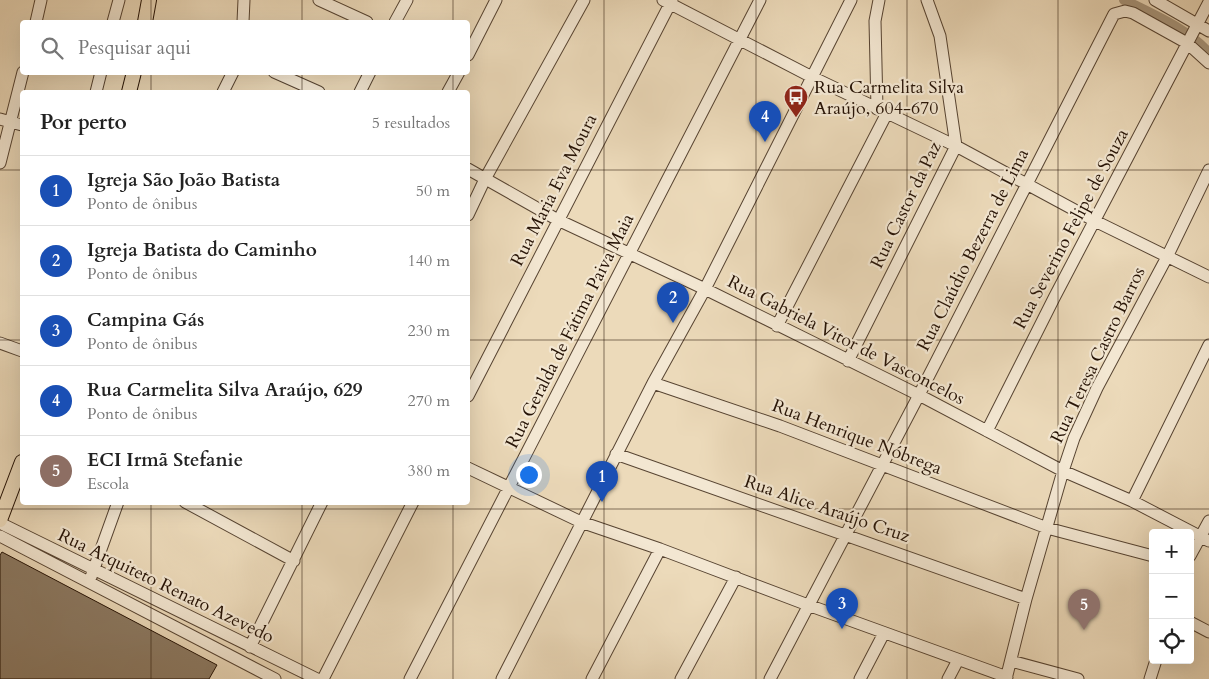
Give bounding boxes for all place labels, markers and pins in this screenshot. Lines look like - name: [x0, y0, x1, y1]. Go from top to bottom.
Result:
- place label: Rua Carmelita Silva Araújo, 604-670: [814, 75, 964, 121]
- bus stop icon: Rua Carmelita Silva Araújo, 604-670: [783, 84, 809, 118]
- pin: 4: [749, 101, 781, 142]
- pin: 2: [657, 282, 689, 323]
- pin: 1: [586, 461, 618, 502]
- pin: 3: [826, 588, 858, 629]
- pin: 5: [1068, 589, 1100, 630]

